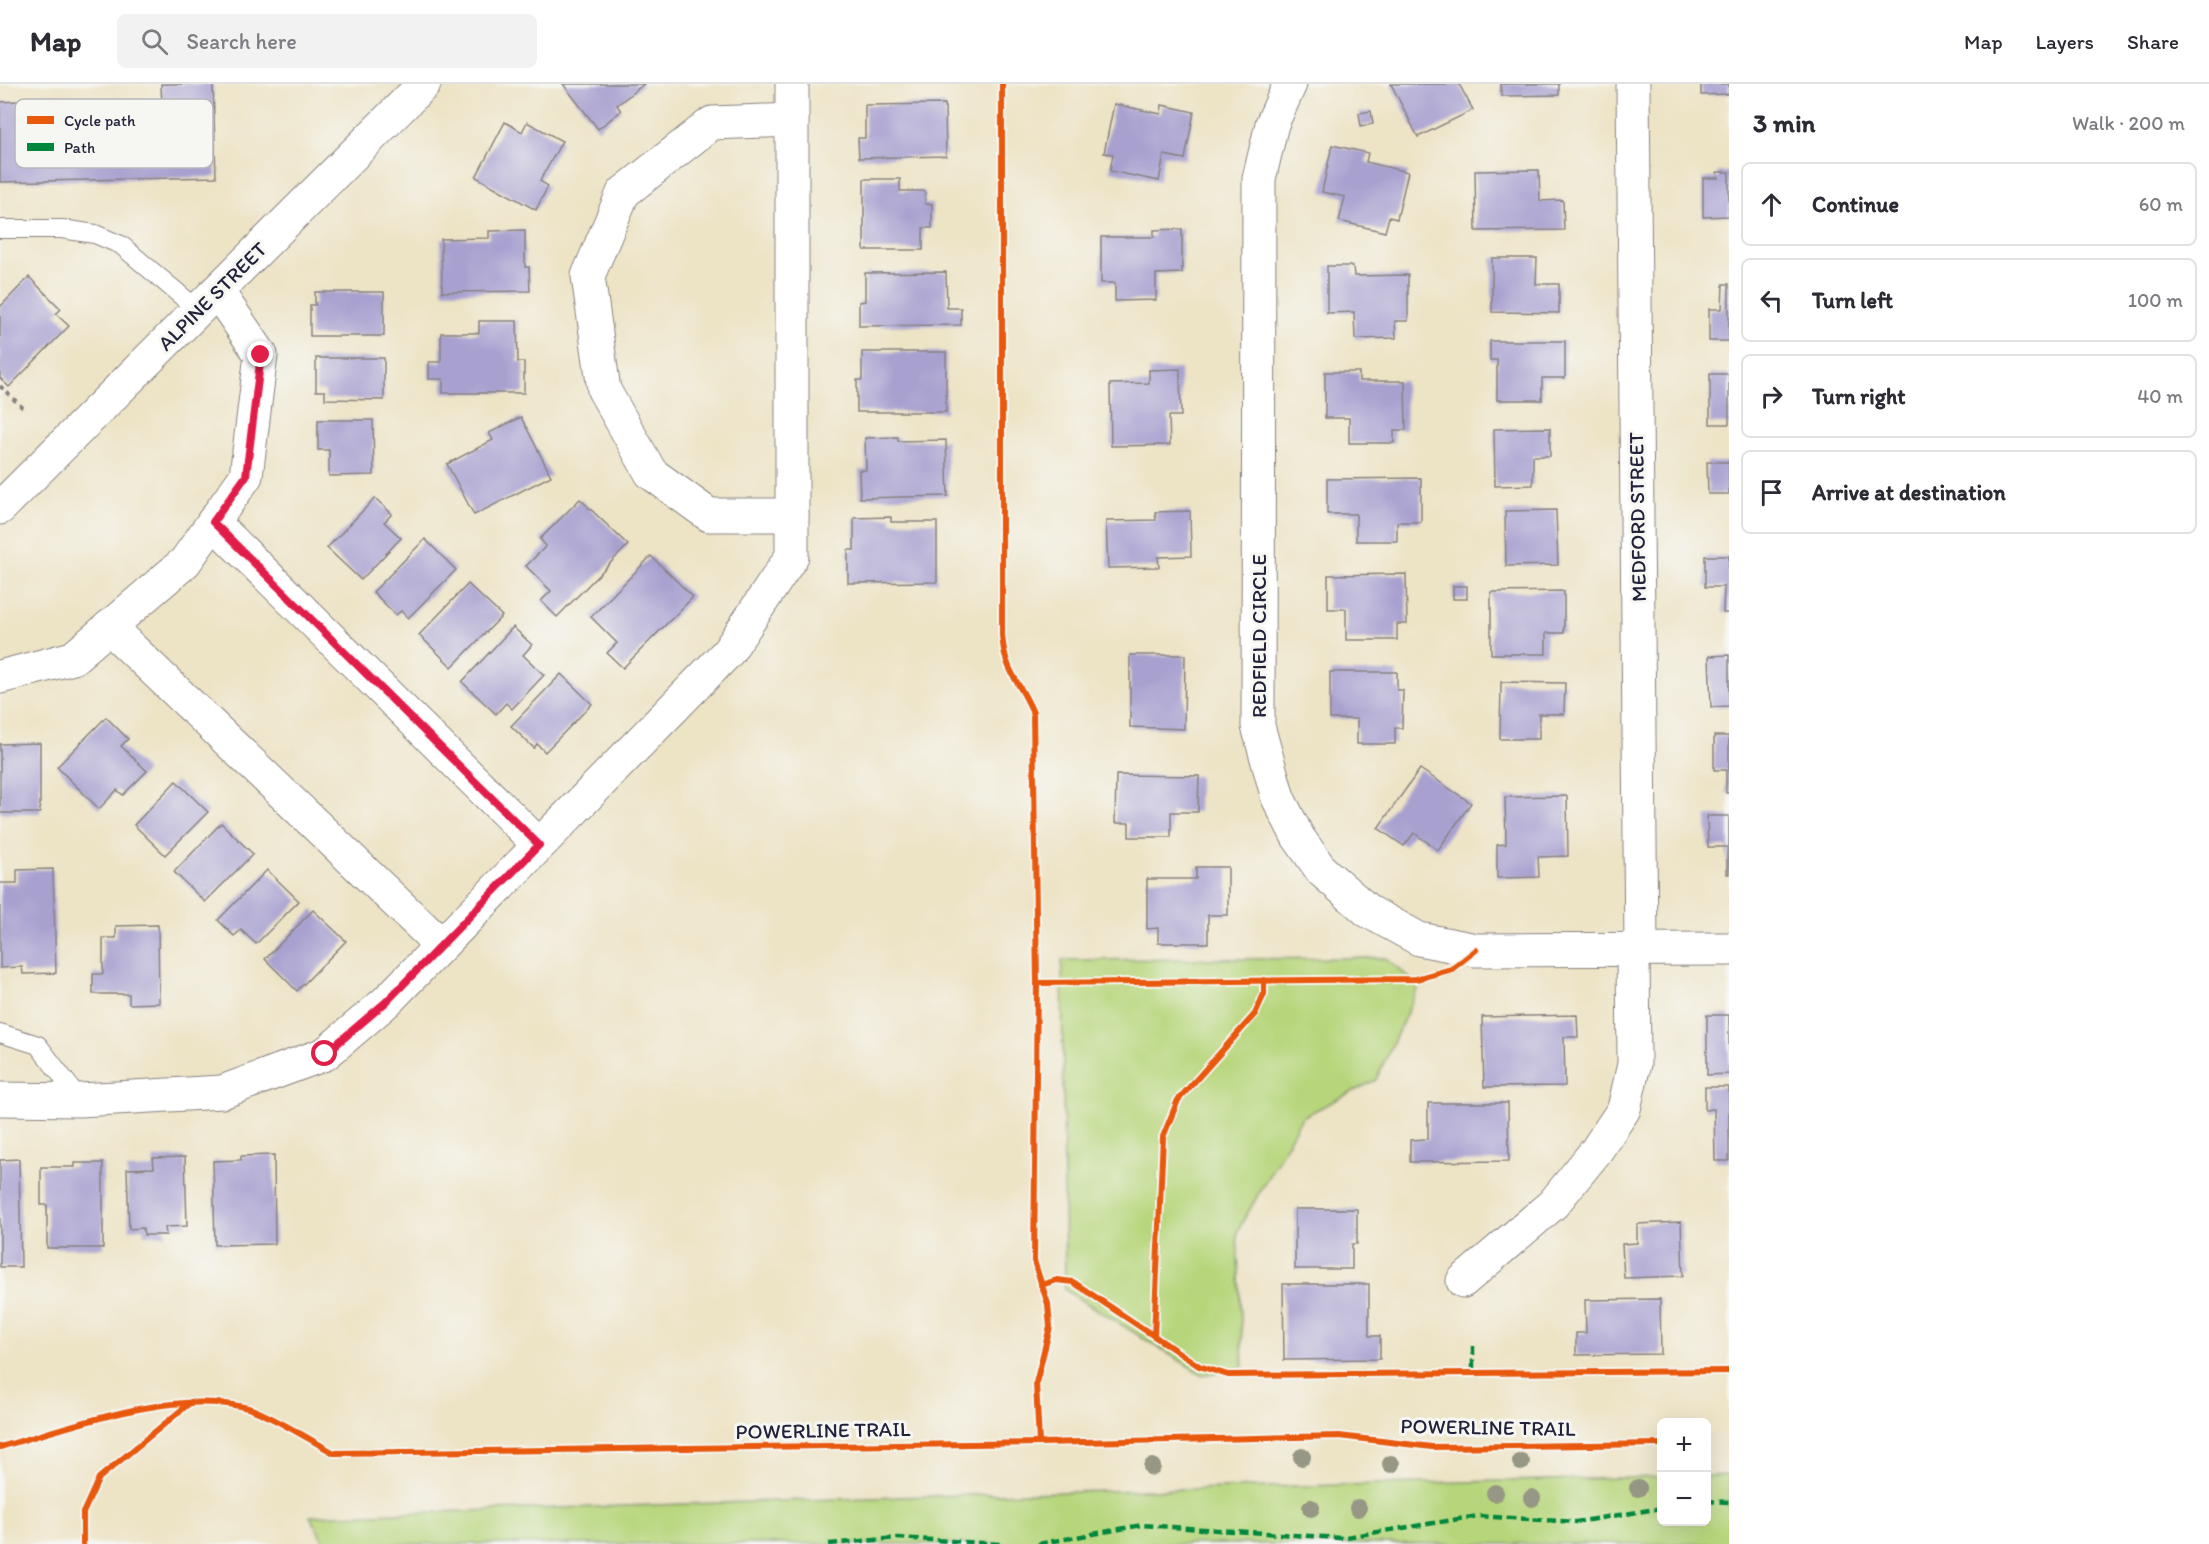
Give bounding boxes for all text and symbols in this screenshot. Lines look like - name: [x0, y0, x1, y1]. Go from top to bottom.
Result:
- search box: [117, 14, 537, 68]
- text: Map: [30, 24, 81, 58]
- icon: search: [138, 25, 171, 58]
- text: Search here: [186, 28, 297, 55]
- text: Map: [1964, 29, 2003, 54]
- text: Layers: [2036, 29, 2094, 54]
- text: Share: [2127, 29, 2179, 54]
- legend: [15, 99, 213, 168]
- text: 3 min: [1753, 107, 1815, 139]
- text: Cycle path: [64, 111, 136, 130]
- text: Walk · 200 m: [2072, 111, 2185, 135]
- text: Path: [64, 138, 95, 157]
- icon: ahead: [1755, 188, 1788, 221]
- text: Continue: [1812, 191, 1899, 218]
- text: 60 m: [2139, 192, 2183, 216]
- street label: ALPINE STREET: [152, 236, 272, 356]
- icon: left: [1755, 284, 1788, 317]
- text: Turn left: [1812, 287, 1893, 314]
- text: 100 m: [2128, 288, 2183, 312]
- route end: [247, 341, 273, 367]
- icon: right: [1755, 380, 1788, 413]
- text: Turn right: [1812, 383, 1906, 410]
- text: 40 m: [2137, 384, 2183, 408]
- street label: MEDFORD STREET: [1623, 432, 1651, 602]
- icon: arrive: [1755, 476, 1788, 509]
- text: Arrive at destination: [1812, 479, 2006, 506]
- street label: REDFIELD CIRCLE: [1246, 554, 1271, 718]
- route start: [311, 1040, 337, 1066]
- street label: POWERLINE TRAIL: [1400, 1413, 1576, 1441]
- street label: POWERLINE TRAIL: [735, 1416, 911, 1444]
- map controls: [1657, 1418, 1711, 1526]
- button: +: [1657, 1418, 1711, 1472]
- button: −: [1657, 1472, 1711, 1526]

